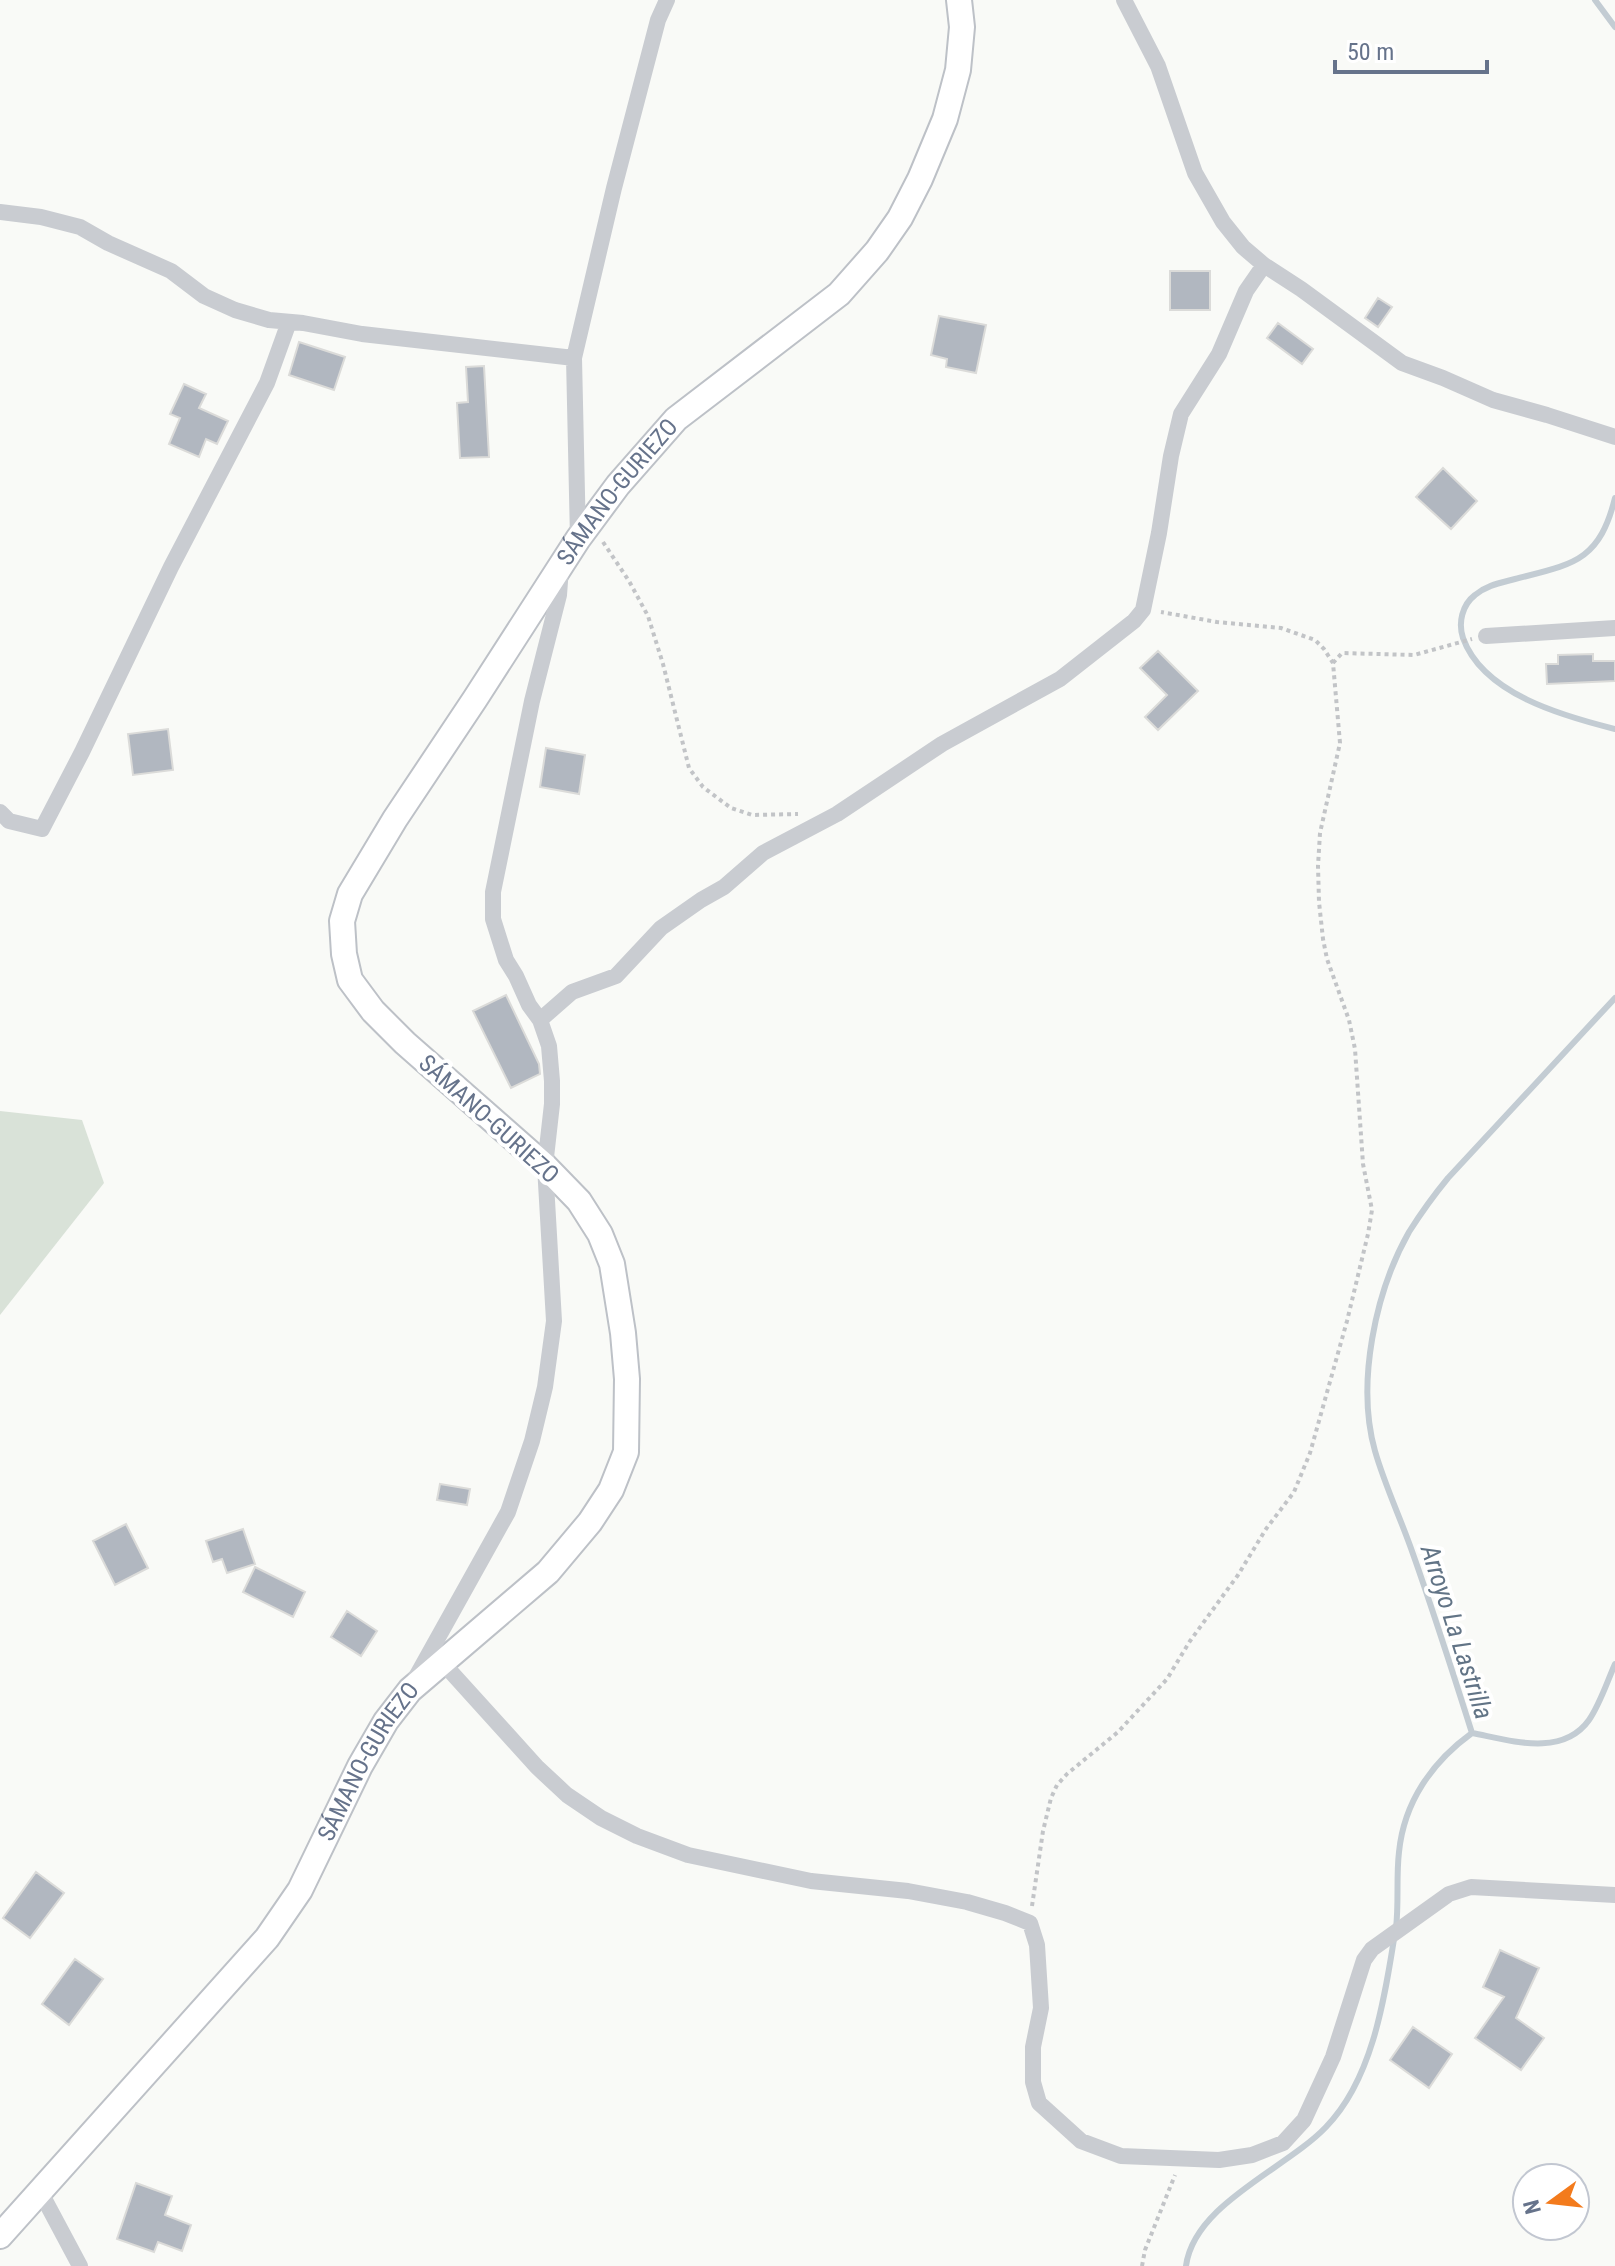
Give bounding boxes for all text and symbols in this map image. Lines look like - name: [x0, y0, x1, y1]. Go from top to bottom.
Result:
- scale bar: [1335, 24, 1487, 74]
- text: 50 m: [1347, 38, 1394, 66]
- street label: SÁMANO-GURIEZO: [551, 413, 684, 570]
- street label: SÁMANO-GURIEZO: [413, 1049, 565, 1189]
- water label: Arroyo La Lastrilla: [1414, 1540, 1499, 1723]
- street label: SÁMANO-GURIEZO: [312, 1677, 425, 1845]
- north arrow: [1511, 2162, 1591, 2242]
- text: N: [1518, 2197, 1546, 2217]

